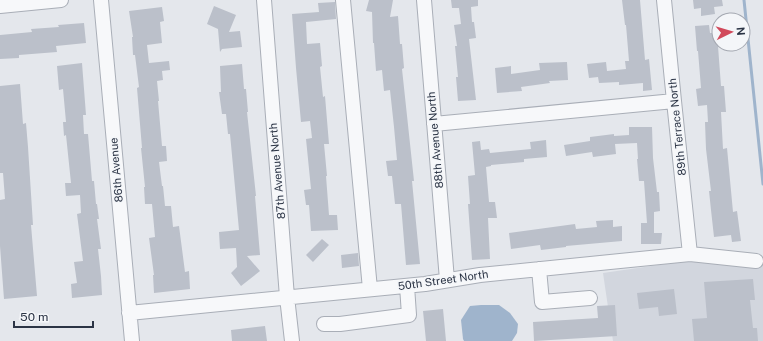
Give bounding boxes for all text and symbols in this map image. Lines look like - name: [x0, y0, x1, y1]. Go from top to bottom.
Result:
- north arrow: [711, 12, 751, 52]
- text: N: [735, 26, 747, 36]
- street label: 89th Terrace North: [666, 78, 688, 176]
- street label: 88th Avenue North: [425, 91, 445, 189]
- street label: 87th Avenue North: [267, 122, 287, 220]
- street label: 86th Avenue: [107, 137, 125, 203]
- street label: 50th Street North: [397, 268, 489, 292]
- scale bar: [14, 303, 93, 329]
- text: 50 m: [20, 310, 48, 324]

